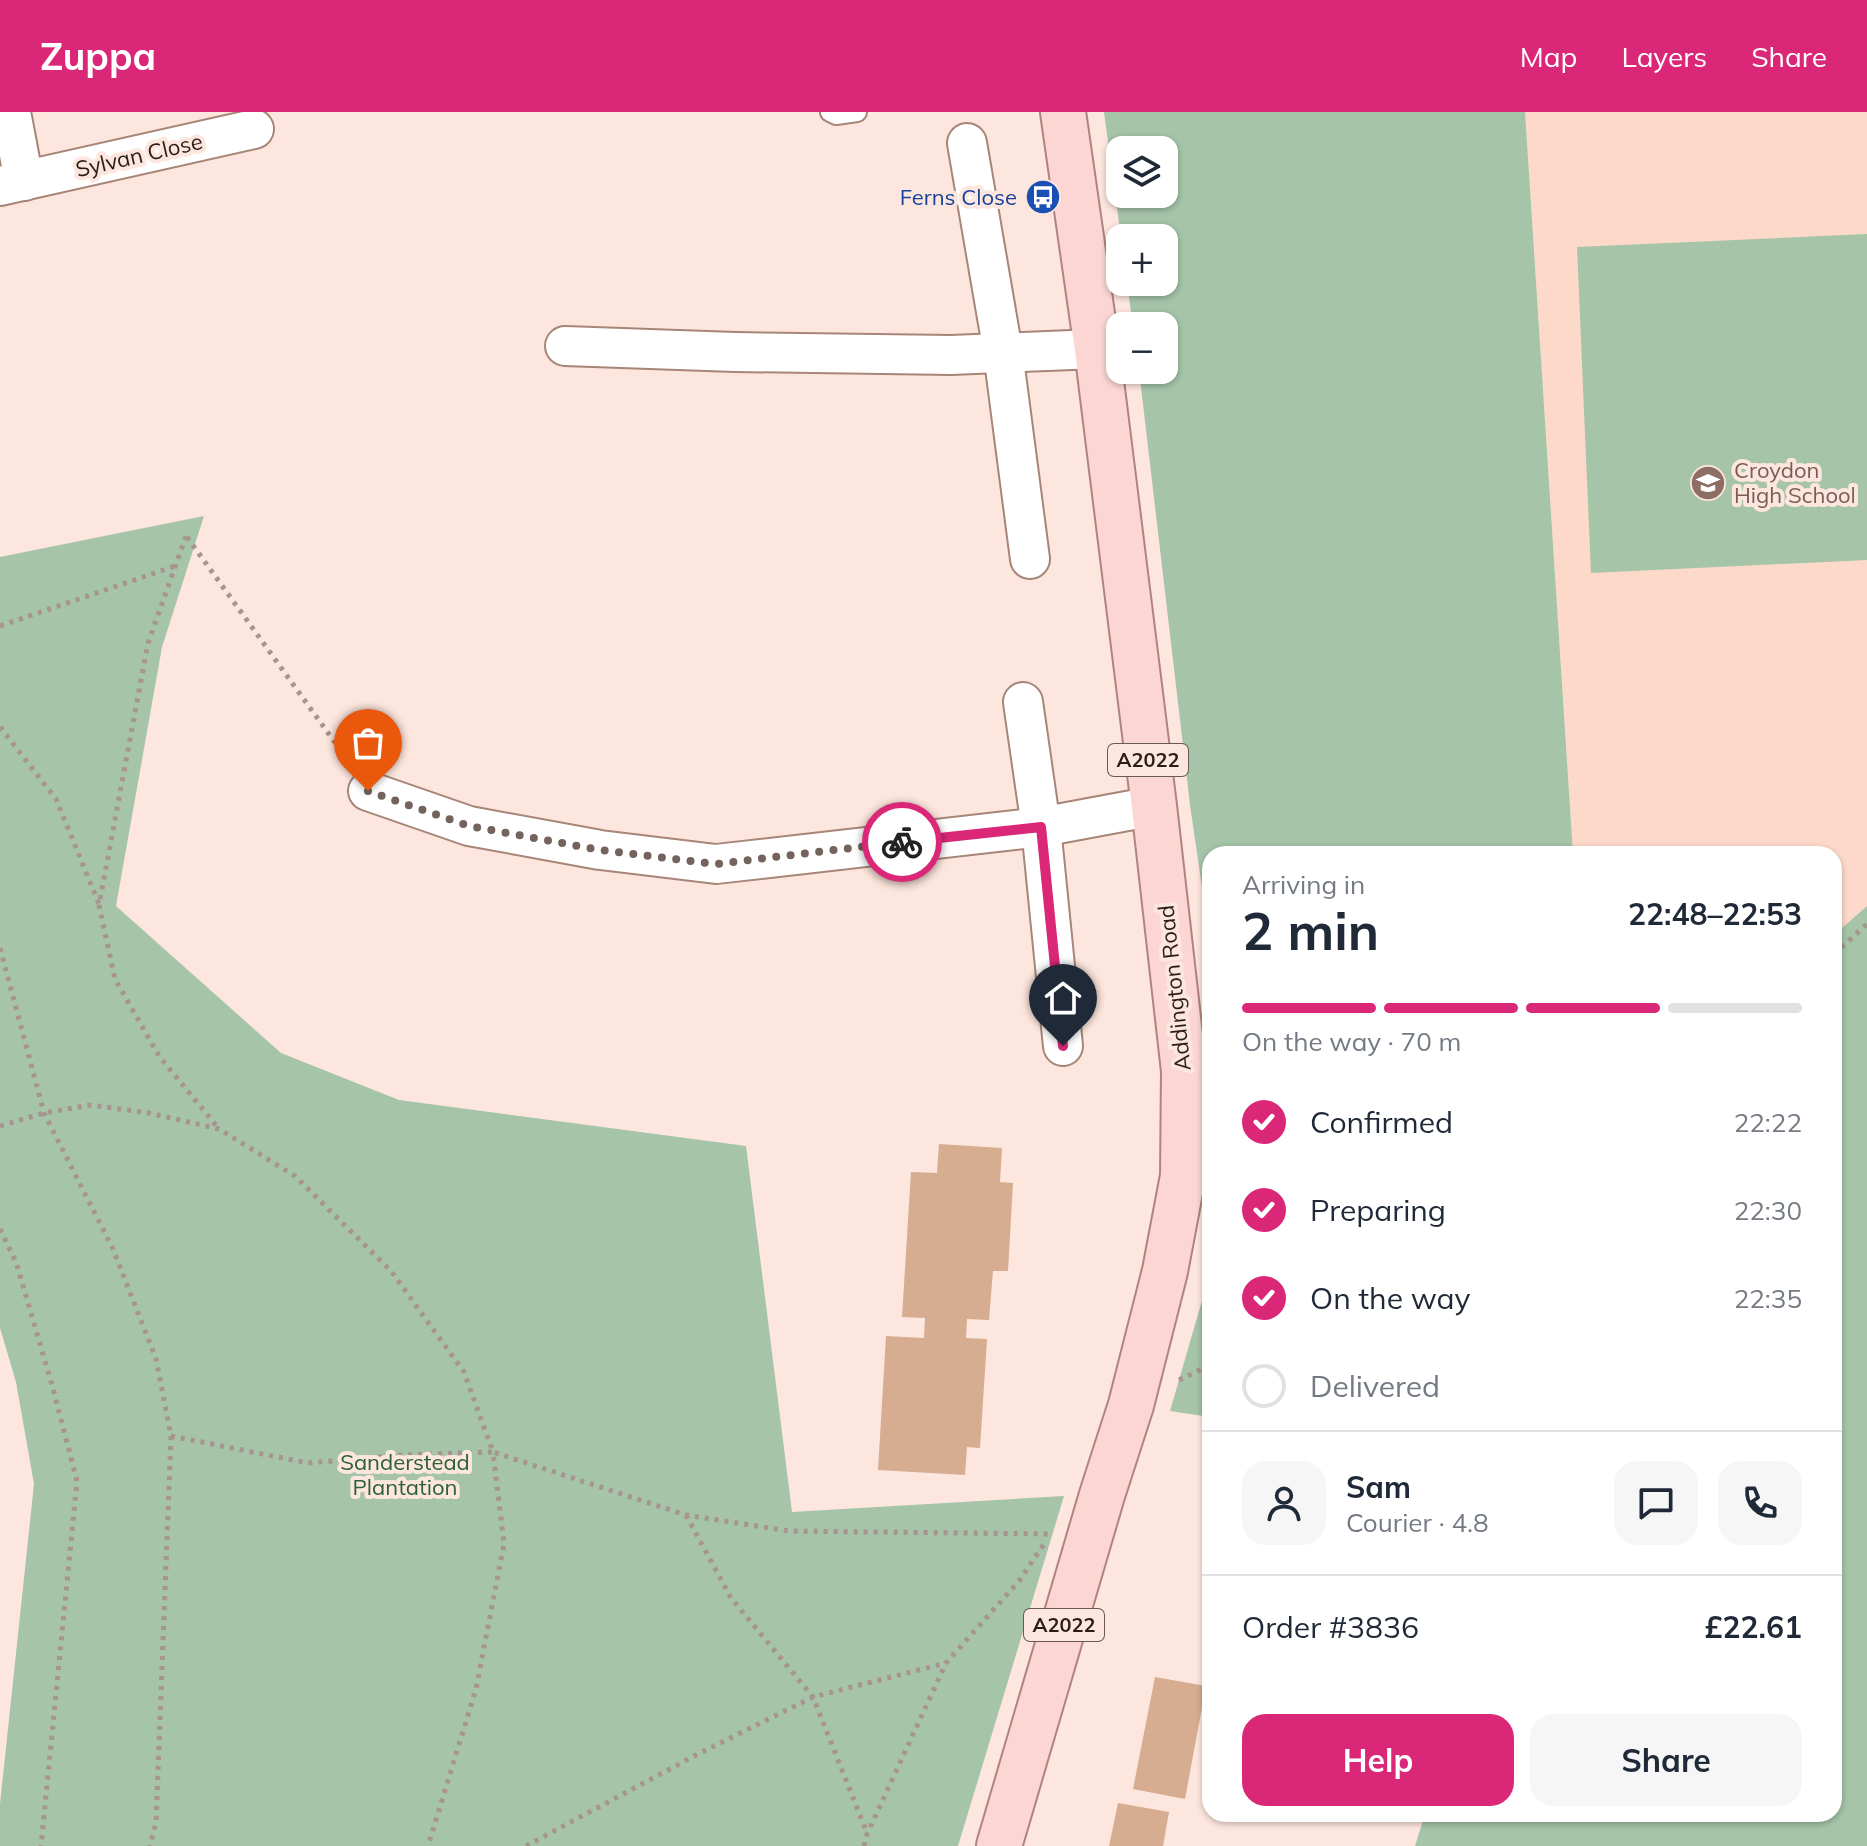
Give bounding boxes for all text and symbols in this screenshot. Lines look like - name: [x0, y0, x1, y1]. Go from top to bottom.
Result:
- text: Zuppa: [40, 32, 156, 80]
- text: Map: [1520, 39, 1577, 74]
- text: Layers: [1621, 39, 1707, 74]
- text: Share: [1751, 39, 1827, 74]
- street label: Sylvan Close: [73, 127, 205, 183]
- map controls: [1106, 136, 1178, 384]
- button: layers: [1106, 136, 1178, 208]
- bus stop icon: Ferns Close: [1024, 178, 1062, 216]
- place label: Ferns Close: [900, 183, 1017, 211]
- button: +: [1106, 224, 1178, 296]
- button: −: [1106, 312, 1178, 384]
- place label: Croydon High School: [1734, 456, 1856, 509]
- school or university icon: Croydon High School: [1689, 464, 1727, 502]
- pin: [334, 709, 402, 791]
- icon: bag: [346, 721, 390, 765]
- road number: A2022: [1108, 744, 1188, 776]
- courier: [862, 802, 942, 882]
- icon: bike: [880, 820, 924, 864]
- text: Arriving in: [1242, 868, 1365, 901]
- text: 22:48–22:53: [1628, 895, 1802, 933]
- text: 2 min: [1242, 898, 1379, 963]
- street label: Addington Road: [1151, 904, 1197, 1072]
- pin: [1029, 964, 1097, 1046]
- icon: home: [1041, 976, 1085, 1020]
- text: On the way · 70 m: [1242, 1025, 1461, 1058]
- icon: check: [1242, 1100, 1286, 1144]
- text: Confirmed: [1310, 1103, 1453, 1141]
- text: 22:22: [1734, 1106, 1802, 1139]
- icon: check: [1242, 1188, 1286, 1232]
- text: Preparing: [1310, 1191, 1446, 1229]
- text: 22:30: [1734, 1194, 1802, 1227]
- icon: check: [1242, 1276, 1286, 1320]
- text: On the way: [1310, 1279, 1470, 1317]
- text: 22:35: [1734, 1282, 1802, 1315]
- text: Delivered: [1310, 1367, 1440, 1405]
- park label: Sanderstead Plantation: [340, 1448, 470, 1501]
- button: person: [1242, 1461, 1326, 1545]
- button: chat: [1614, 1461, 1698, 1545]
- button: phone: [1718, 1461, 1802, 1545]
- text: Sam: [1346, 1468, 1411, 1506]
- text: Courier · 4.8: [1346, 1506, 1489, 1539]
- text: Order #3836: [1242, 1608, 1419, 1646]
- text: £22.61: [1705, 1608, 1802, 1646]
- road number: A2022: [1024, 1609, 1104, 1641]
- button: Help: [1242, 1714, 1514, 1806]
- button: Share: [1530, 1714, 1802, 1806]

